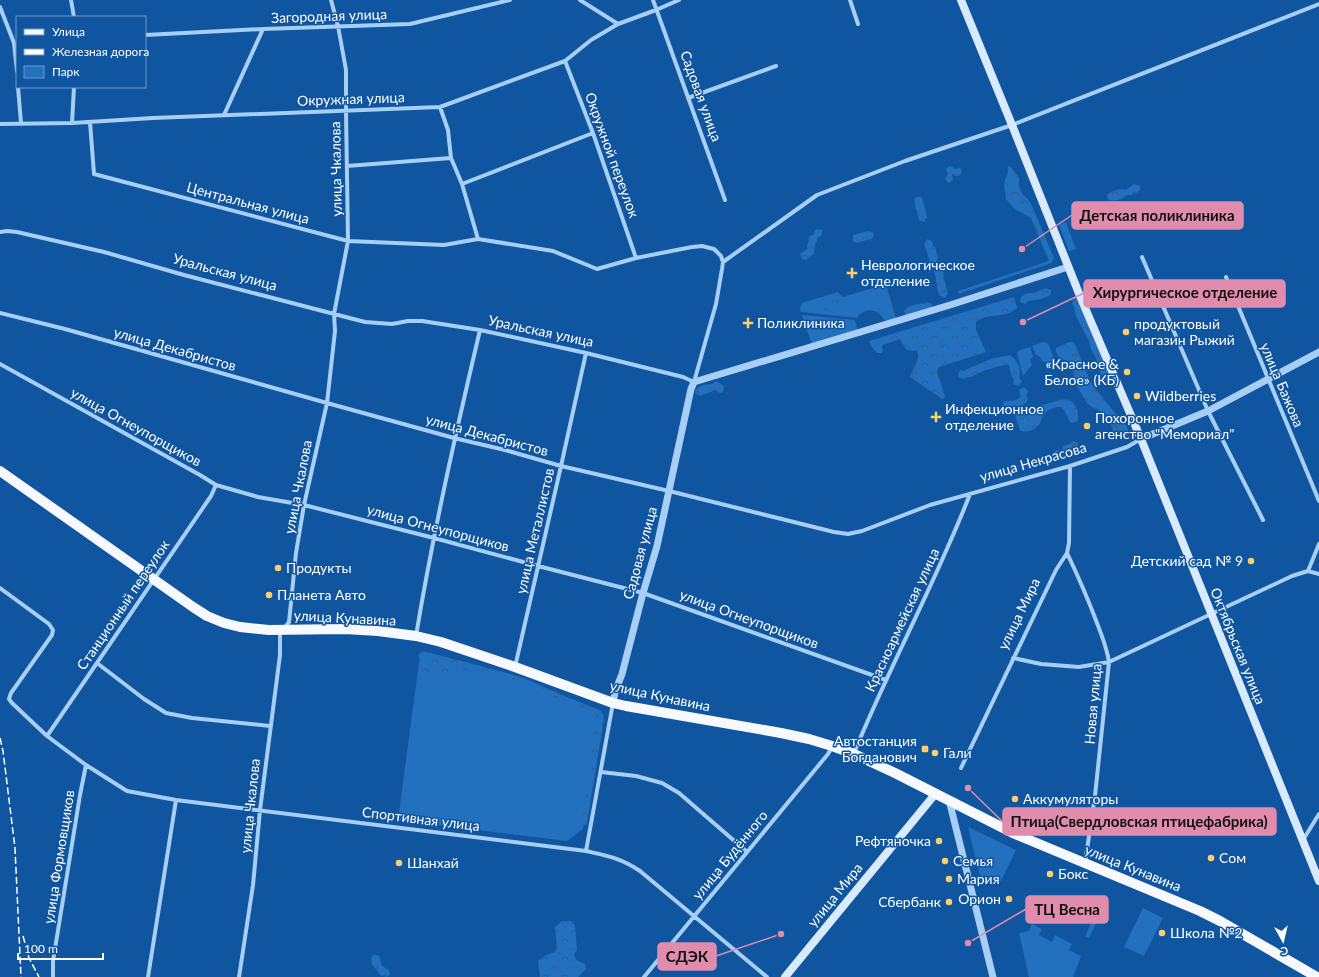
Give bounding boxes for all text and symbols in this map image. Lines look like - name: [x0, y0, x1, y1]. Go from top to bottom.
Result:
- street label: Загородная улица: [271, 5, 387, 26]
- legend: [16, 16, 146, 88]
- text: Улица: [52, 24, 85, 39]
- text: Железная дорога: [52, 44, 149, 59]
- street label: Садовая улица: [677, 48, 726, 144]
- text: Парк: [52, 64, 80, 79]
- street label: Окружная улица: [297, 88, 405, 109]
- street label: Окружной переулок: [582, 90, 643, 220]
- street label: улица Чкалова: [326, 121, 345, 217]
- street label: Центральная улица: [185, 178, 311, 227]
- callout: Детская поликлиника: [1072, 202, 1243, 229]
- text: Детская поликлиника: [1079, 206, 1235, 224]
- street label: Уральская улица: [171, 249, 279, 294]
- place label: Неврологическое отделение: [861, 256, 975, 289]
- marker: Неврологическое отделение: [846, 267, 858, 279]
- callout: Хирургическое отделение: [1084, 280, 1285, 307]
- text: Хирургическое отделение: [1093, 283, 1277, 301]
- street label: Уральская улица: [487, 311, 595, 350]
- place label: Поликлиника: [757, 314, 845, 331]
- place label: продуктовый магазин Рыжий: [1134, 315, 1235, 348]
- marker: Поликлиника: [742, 317, 754, 329]
- street label: улица Декабристов: [112, 323, 238, 374]
- marker: продуктовый магазин Рыжий: [1121, 327, 1131, 337]
- street label: улица Бажова: [1257, 340, 1308, 430]
- place label: «Красное & Белое» (КБ): [1044, 355, 1119, 388]
- marker: «Красное & Белое» (КБ): [1122, 367, 1132, 377]
- street label: улица Огнеупорщиков: [68, 384, 205, 470]
- place label: Wildberries: [1145, 387, 1216, 404]
- marker: Wildberries: [1132, 391, 1142, 401]
- place label: Инфекционное отделение: [945, 400, 1044, 433]
- place label: Похоронное агенство "Мемориал": [1095, 409, 1234, 442]
- street label: улица Декабристов: [424, 410, 550, 459]
- marker: Инфекционное отделение: [930, 411, 942, 423]
- marker: Похоронное агенство "Мемориал": [1082, 421, 1092, 431]
- street label: улица Некрасова: [978, 438, 1088, 485]
- street label: улица Чкалова: [280, 439, 315, 535]
- street label: улица Металлистов: [512, 466, 557, 595]
- street label: улица Огнеупорщиков: [365, 500, 511, 555]
- street label: Садовая улица: [619, 505, 660, 601]
- street label: Станционный переулок: [73, 536, 173, 673]
- street label: Красноармейская улица: [861, 545, 942, 694]
- place label: Детский сад № 9: [1131, 552, 1243, 569]
- marker: Детский сад № 9: [1246, 556, 1256, 566]
- place label: Продукты: [286, 559, 352, 576]
- marker: Продукты: [273, 563, 283, 573]
- street label: улица Мира: [994, 575, 1043, 652]
- street label: улица Огнеупорщиков: [677, 585, 821, 652]
- street label: Октябрьская улица: [1207, 585, 1270, 707]
- place label: Планета Авто: [277, 586, 366, 603]
- marker: Планета Авто: [264, 590, 274, 600]
- street label: улица Кунавина: [293, 606, 397, 629]
- street label: Новая улица: [1081, 663, 1105, 745]
- street label: улица Кунавина: [608, 677, 712, 714]
- place label: Автостанция Богданович: [834, 732, 917, 765]
- marker: Автостанция Богданович: [920, 744, 930, 754]
- place label: Гали: [943, 744, 972, 761]
- marker: Гали: [930, 748, 940, 758]
- street label: улица Чкалова: [236, 758, 263, 854]
- street label: улица Формовщиков: [40, 789, 77, 925]
- place label: Аккумуляторы: [1023, 790, 1118, 807]
- marker: Аккумуляторы: [1010, 794, 1020, 804]
- street label: Спортивная улица: [361, 803, 481, 834]
- street label: улица Будённого: [688, 807, 771, 903]
- callout: Птица(Свердловская птицефабрика): [1003, 808, 1276, 835]
- text: Птица(Свердловская птицефабрика): [1010, 812, 1268, 830]
- place label: Рефтяночка: [855, 832, 931, 849]
- marker: Рефтяночка: [934, 836, 944, 846]
- street label: улица Кунавина: [1083, 840, 1184, 895]
- place label: Сом: [1219, 849, 1246, 866]
- place label: Семья: [953, 852, 993, 869]
- marker: Сом: [1206, 853, 1216, 863]
- place label: Шанхай: [407, 854, 459, 871]
- marker: Семья: [940, 856, 950, 866]
- marker: Шанхай: [394, 858, 404, 868]
- street label: улица Мира: [804, 859, 866, 930]
- place label: Бокс: [1058, 865, 1089, 882]
- marker: Бокс: [1045, 869, 1055, 879]
- place label: Мария: [957, 870, 1000, 887]
- marker: Мария: [944, 874, 954, 884]
- place label: Орион: [958, 890, 1001, 907]
- place label: Сбербанк: [878, 893, 942, 910]
- marker: Орион: [1004, 894, 1014, 904]
- callout: ТЦ Весна: [1026, 896, 1108, 923]
- marker: Сбербанк: [944, 897, 954, 907]
- text: ТЦ Весна: [1034, 900, 1100, 918]
- north arrow: [1263, 921, 1303, 961]
- place label: Школа №2: [1170, 924, 1243, 941]
- marker: Школа №2: [1157, 928, 1167, 938]
- scale bar: [18, 935, 103, 961]
- text: 100 m: [24, 941, 58, 956]
- callout: СДЭК: [658, 943, 716, 970]
- text: С: [1279, 944, 1289, 958]
- text: СДЭК: [666, 947, 709, 965]

